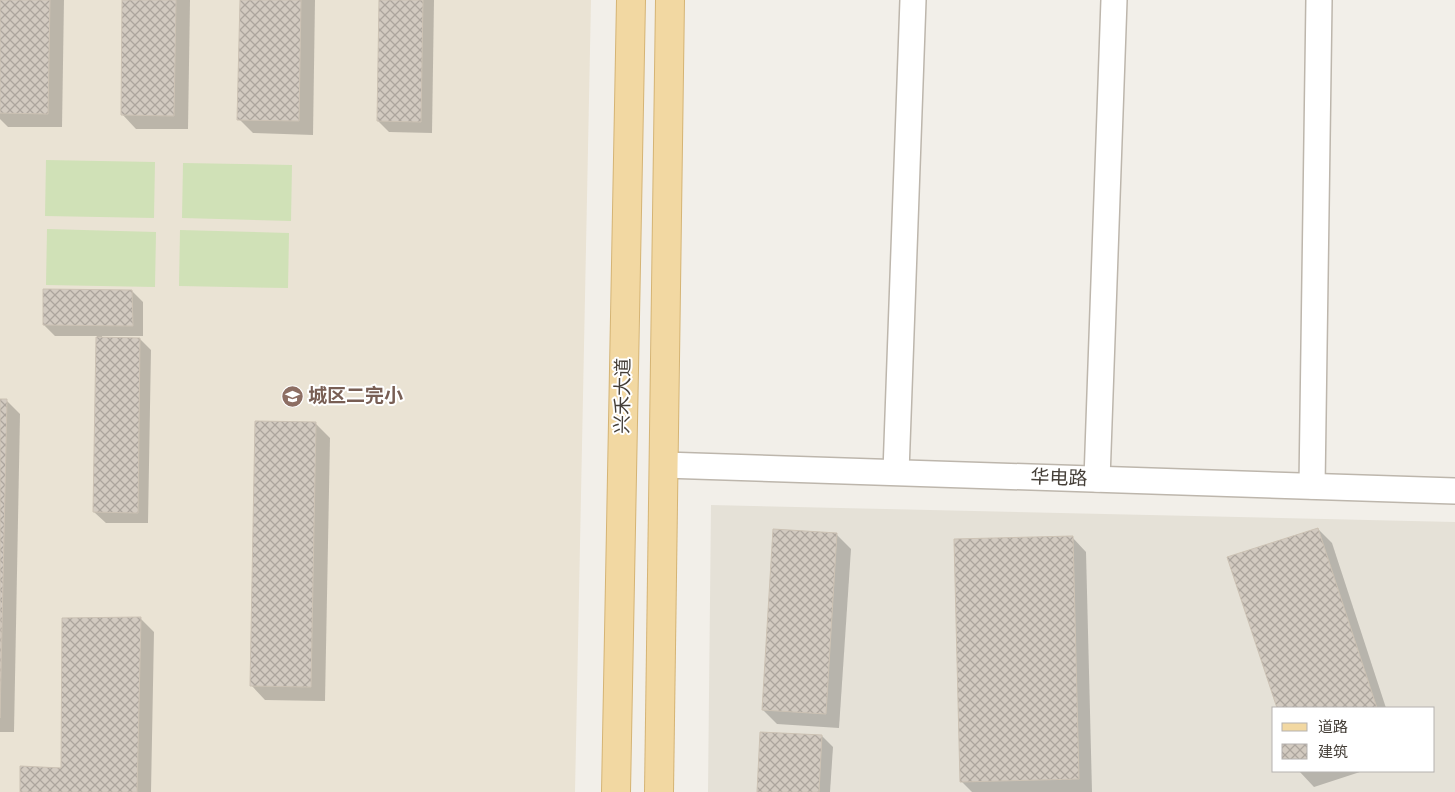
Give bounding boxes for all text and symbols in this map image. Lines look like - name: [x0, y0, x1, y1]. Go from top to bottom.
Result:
- street label: 兴禾大道: [610, 358, 636, 434]
- school or university icon: 城区二完小: [280, 384, 304, 408]
- place label: 城区二完小: [308, 384, 403, 408]
- street label: 华电路: [1030, 465, 1088, 491]
- legend: [1272, 707, 1435, 772]
- text: 道路: [1318, 718, 1348, 736]
- text: 建筑: [1318, 743, 1348, 761]

